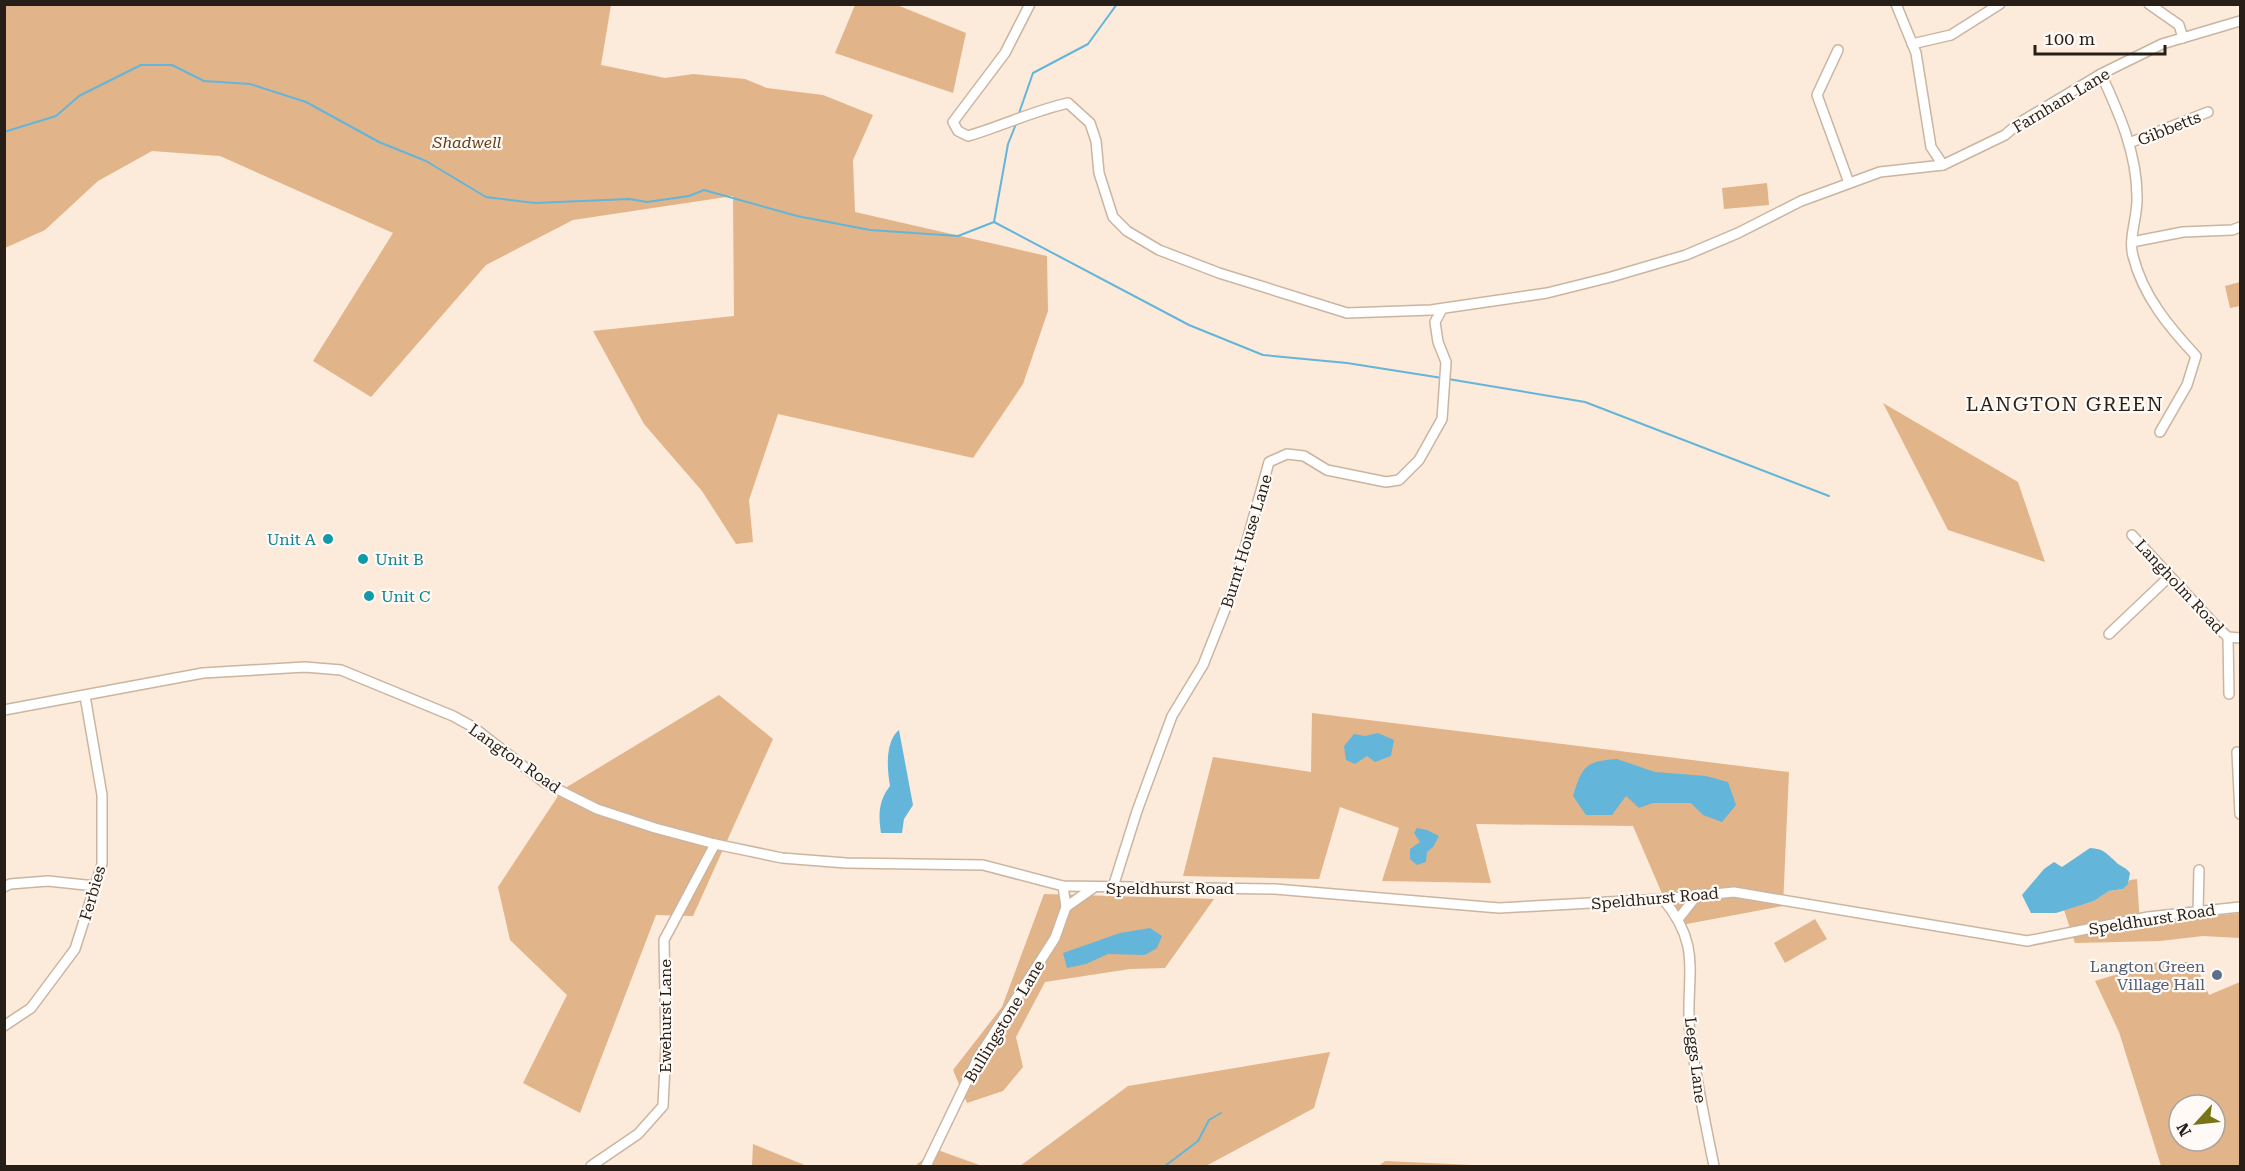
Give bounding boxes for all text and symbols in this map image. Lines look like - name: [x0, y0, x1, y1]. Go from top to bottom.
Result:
- scale bar: [2035, 18, 2166, 56]
- text: 100 m: [2044, 28, 2095, 49]
- street label: Farnham Lane: [2009, 64, 2113, 137]
- street label: Gibbetts: [2135, 107, 2204, 150]
- park label: Shadwell: [432, 133, 502, 152]
- district label: LANGTON GREEN: [1966, 392, 2164, 416]
- street label: Burnt House Lane: [1217, 472, 1276, 610]
- place label: Unit A: [267, 530, 317, 549]
- marker: Unit A: [321, 532, 335, 546]
- street label: Langholm Road: [2131, 536, 2228, 637]
- place label: Unit B: [375, 550, 424, 569]
- marker: Unit B: [356, 552, 370, 566]
- place label: Unit C: [381, 587, 430, 606]
- marker: Unit C: [362, 589, 376, 603]
- street label: Langton Road: [465, 720, 564, 797]
- street label: Ferbies: [76, 863, 109, 923]
- street label: Speldhurst Road: [1106, 879, 1234, 898]
- street label: Speldhurst Road: [1590, 883, 1720, 914]
- street label: Speldhurst Road: [2087, 900, 2217, 939]
- street label: Bullingstone Lane: [960, 957, 1048, 1086]
- place label: Langton Green Village Hall: [2090, 957, 2205, 994]
- street label: Ewehurst Lane: [656, 959, 675, 1073]
- marker: Langton Green Village Hall: [2210, 968, 2224, 982]
- street label: Leggs Lane: [1681, 1016, 1710, 1104]
- north arrow: [2167, 1093, 2227, 1153]
- text: N: [2173, 1120, 2195, 1139]

